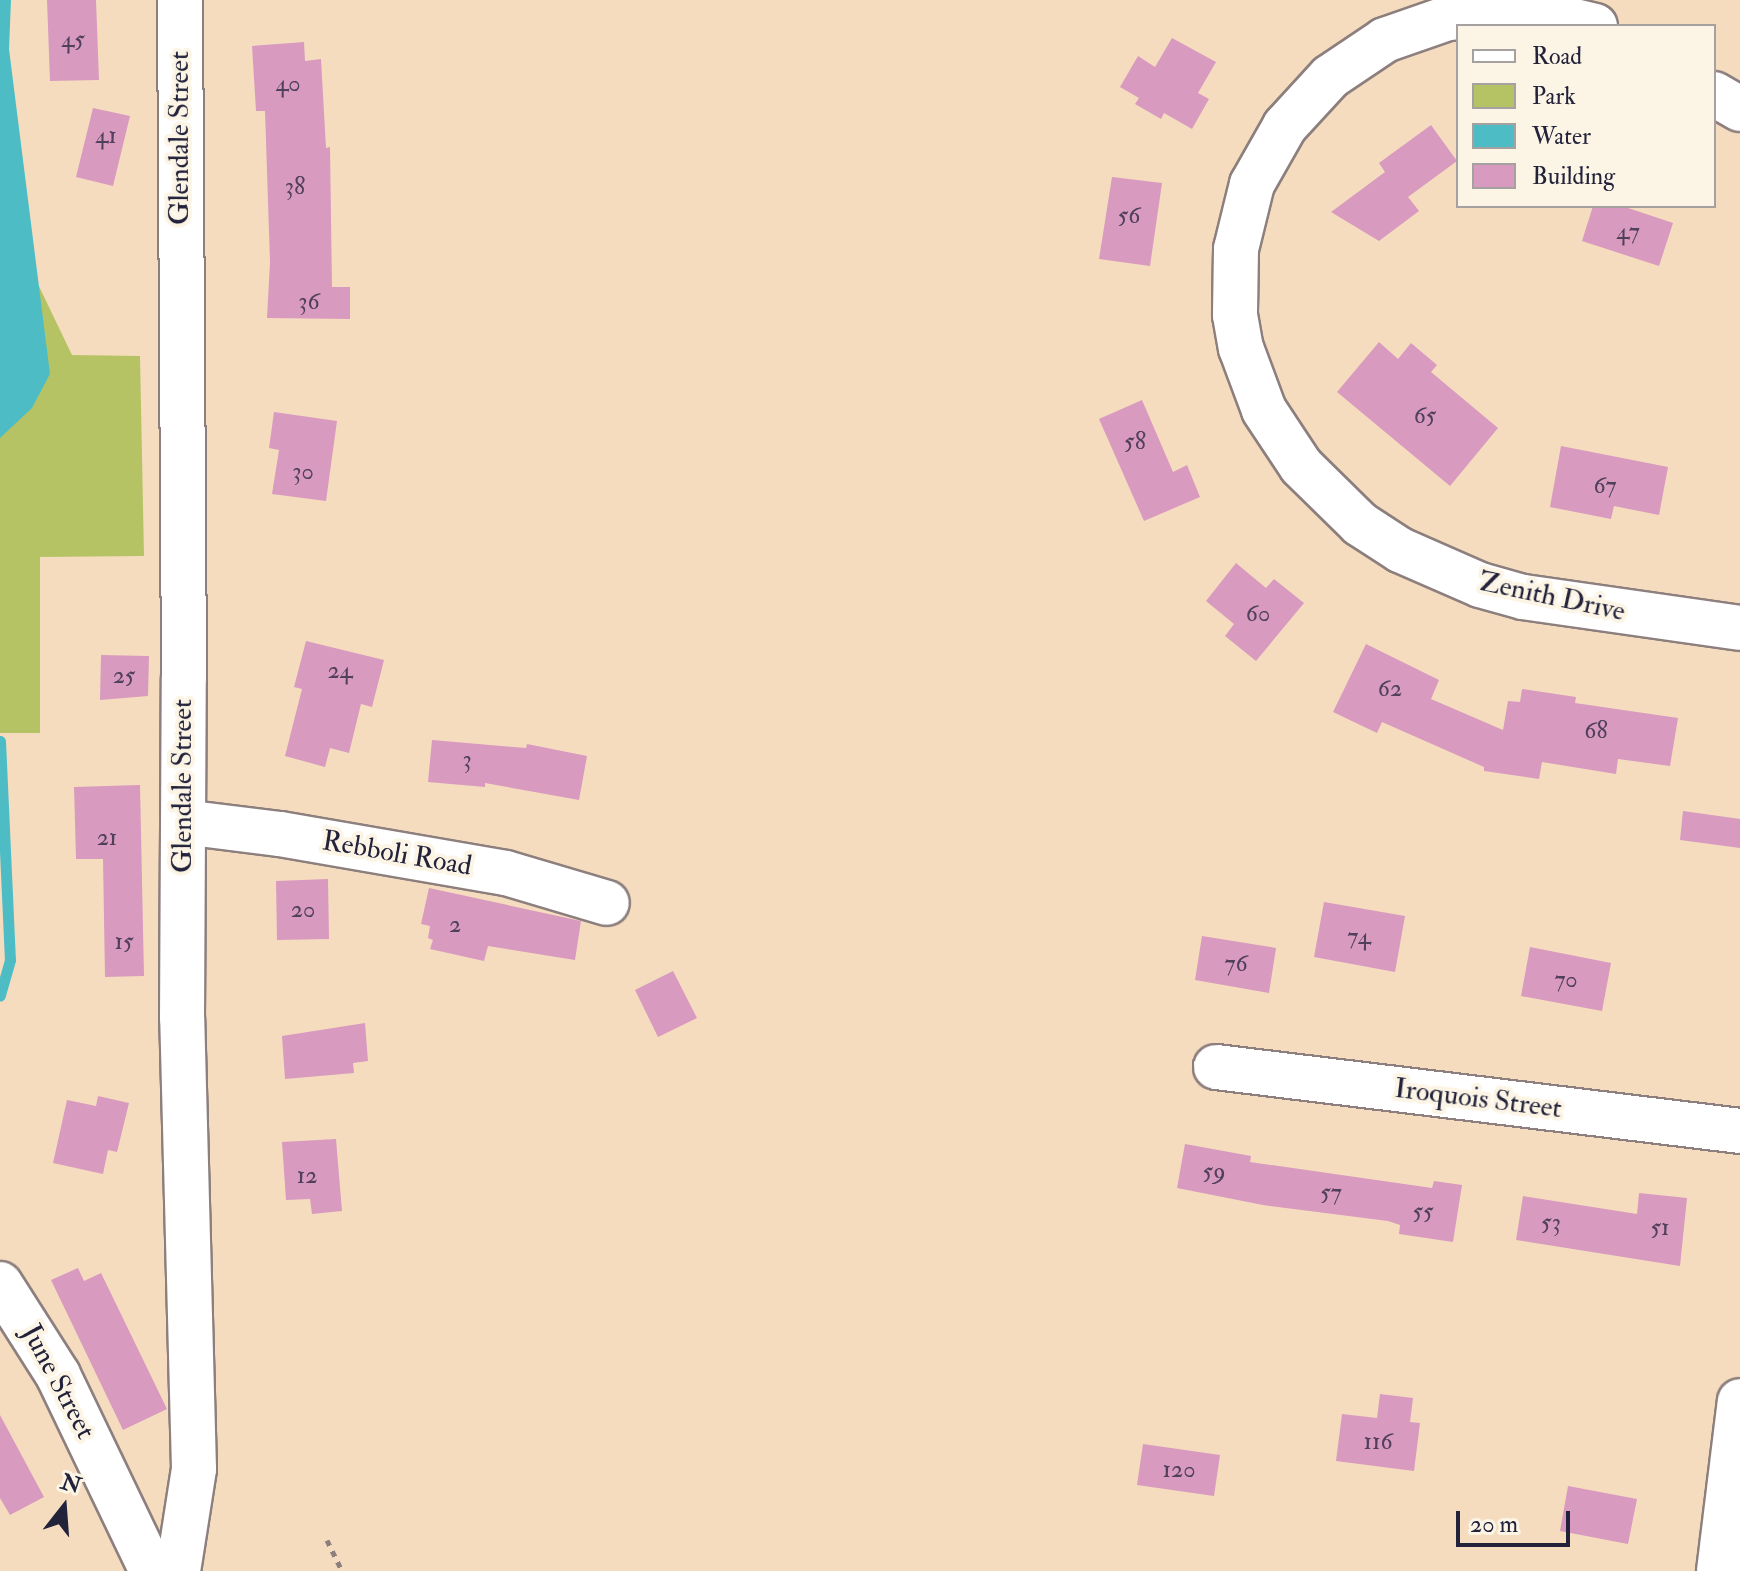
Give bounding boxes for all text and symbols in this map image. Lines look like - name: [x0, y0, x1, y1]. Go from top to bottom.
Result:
- legend: [1456, 24, 1716, 208]
- house number: 45: [61, 26, 85, 54]
- text: Road: [1532, 41, 1582, 72]
- street label: Glendale Street: [163, 51, 197, 225]
- house number: 40: [275, 70, 301, 98]
- text: Park: [1532, 81, 1576, 112]
- text: Water: [1532, 121, 1591, 152]
- house number: 41: [95, 122, 117, 150]
- text: Building: [1532, 161, 1615, 192]
- house number: 38: [285, 173, 305, 201]
- house number: 56: [1118, 202, 1140, 230]
- house number: 47: [1616, 218, 1640, 246]
- house number: 36: [298, 288, 320, 316]
- house number: 65: [1414, 402, 1436, 430]
- house number: 58: [1124, 428, 1146, 456]
- house number: 30: [292, 458, 314, 486]
- house number: 67: [1593, 472, 1617, 500]
- street label: Zenith Drive: [1476, 565, 1628, 629]
- house number: 60: [1246, 600, 1270, 628]
- house number: 24: [327, 657, 353, 685]
- house number: 25: [113, 662, 135, 690]
- house number: 62: [1378, 675, 1402, 703]
- street label: Glendale Street: [166, 699, 200, 873]
- house number: 68: [1584, 717, 1608, 745]
- house number: 3: [462, 746, 472, 774]
- house number: 21: [97, 824, 117, 852]
- street label: Rebboli Road: [320, 824, 474, 884]
- house number: 20: [291, 896, 315, 924]
- house number: 2: [449, 911, 461, 939]
- house number: 74: [1347, 923, 1371, 951]
- house number: 15: [114, 928, 134, 956]
- house number: 76: [1224, 950, 1248, 978]
- house number: 70: [1554, 966, 1578, 994]
- street label: Iroquois Street: [1393, 1072, 1563, 1126]
- house number: 59: [1203, 1158, 1225, 1186]
- house number: 12: [297, 1162, 317, 1190]
- house number: 57: [1320, 1179, 1342, 1207]
- house number: 55: [1412, 1198, 1434, 1226]
- house number: 53: [1541, 1209, 1561, 1237]
- house number: 51: [1650, 1214, 1670, 1242]
- street label: June Street: [14, 1319, 102, 1445]
- house number: 116: [1363, 1428, 1393, 1456]
- house number: 120: [1162, 1456, 1196, 1484]
- north arrow: [24, 1467, 104, 1547]
- text: N: [57, 1468, 85, 1500]
- scale bar: [1460, 1495, 1574, 1545]
- text: 20 m: [1470, 1509, 1518, 1540]

